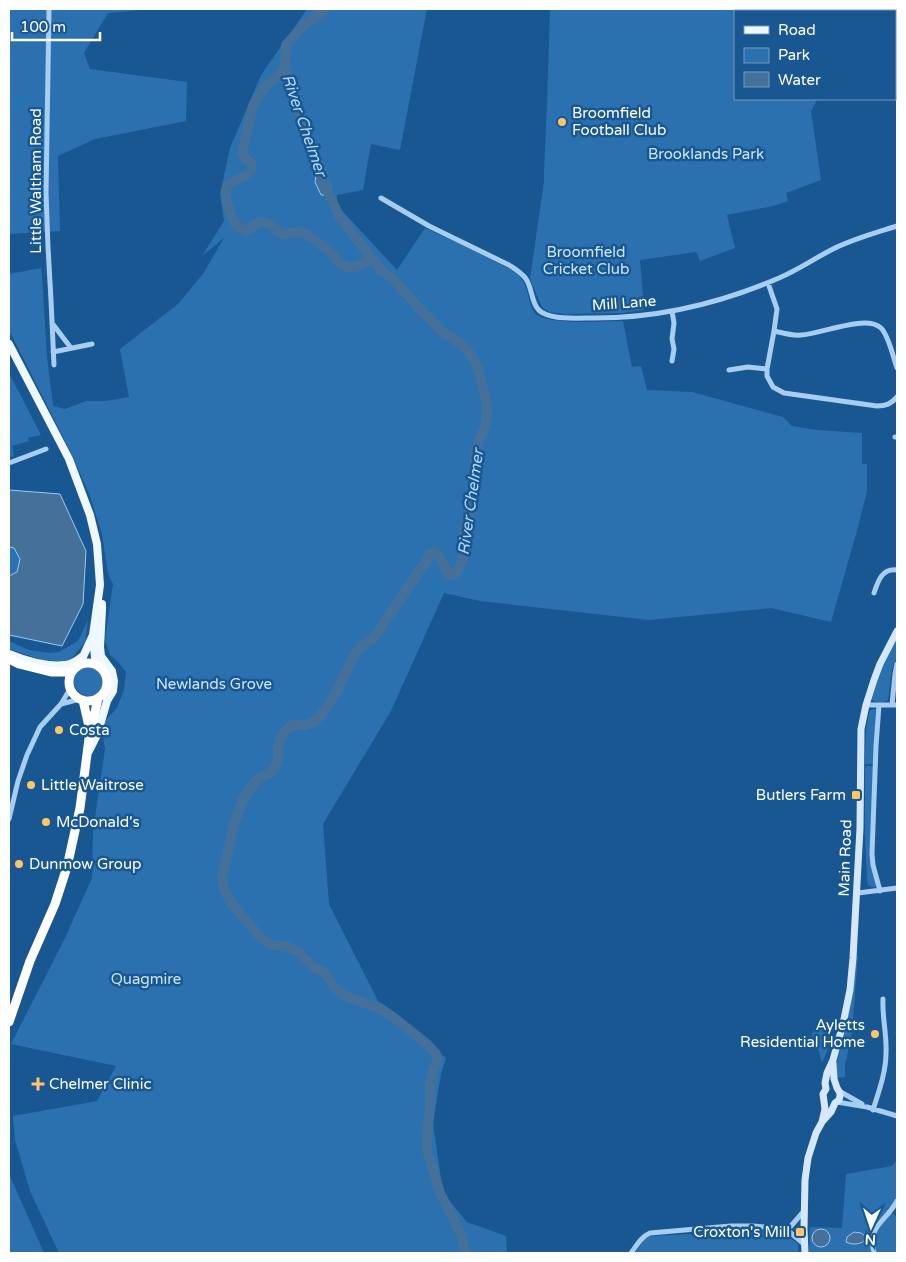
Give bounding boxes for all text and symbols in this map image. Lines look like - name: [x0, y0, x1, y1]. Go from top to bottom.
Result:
- scale bar: [12, 10, 100, 42]
- legend: [734, 10, 896, 100]
- text: 100 m: [20, 18, 66, 36]
- text: Road: [778, 21, 816, 39]
- text: Park: [778, 46, 810, 64]
- text: Water: [778, 71, 821, 89]
- water label: River Chelmer: [277, 72, 332, 181]
- place label: Broomfield Football Club: [572, 104, 666, 139]
- street label: Little Waltham Road: [27, 108, 45, 254]
- marker: Broomfield Football Club: [556, 116, 568, 128]
- park label: Brooklands Park: [648, 145, 764, 163]
- park label: Broomfield Cricket Club: [543, 243, 629, 278]
- street label: Mill Lane: [591, 292, 657, 314]
- water label: River Chelmer: [454, 446, 489, 556]
- park label: Newlands Grove: [156, 675, 272, 693]
- place label: Costa: [69, 721, 110, 739]
- marker: Costa: [53, 724, 65, 736]
- place label: Little Waitrose: [41, 776, 144, 794]
- marker: Little Waitrose: [25, 779, 37, 791]
- place label: Butlers Farm: [756, 786, 846, 804]
- marker: Butlers Farm: [850, 789, 862, 801]
- place label: McDonald's: [56, 813, 140, 831]
- marker: McDonald's: [40, 816, 52, 828]
- street label: Main Road: [835, 819, 855, 897]
- place label: Dunmow Group: [29, 855, 142, 873]
- marker: Dunmow Group: [13, 858, 25, 870]
- park label: Quagmire: [111, 970, 181, 988]
- place label: Ayletts Residential Home: [740, 1016, 865, 1051]
- marker: Ayletts Residential Home: [869, 1028, 881, 1040]
- place label: Chelmer Clinic: [49, 1075, 151, 1093]
- marker: Chelmer Clinic: [31, 1077, 45, 1091]
- north arrow: [846, 1202, 896, 1252]
- place label: Croxton's Mill: [693, 1223, 790, 1241]
- marker: Croxton's Mill: [794, 1226, 806, 1238]
- text: N: [864, 1231, 876, 1248]

